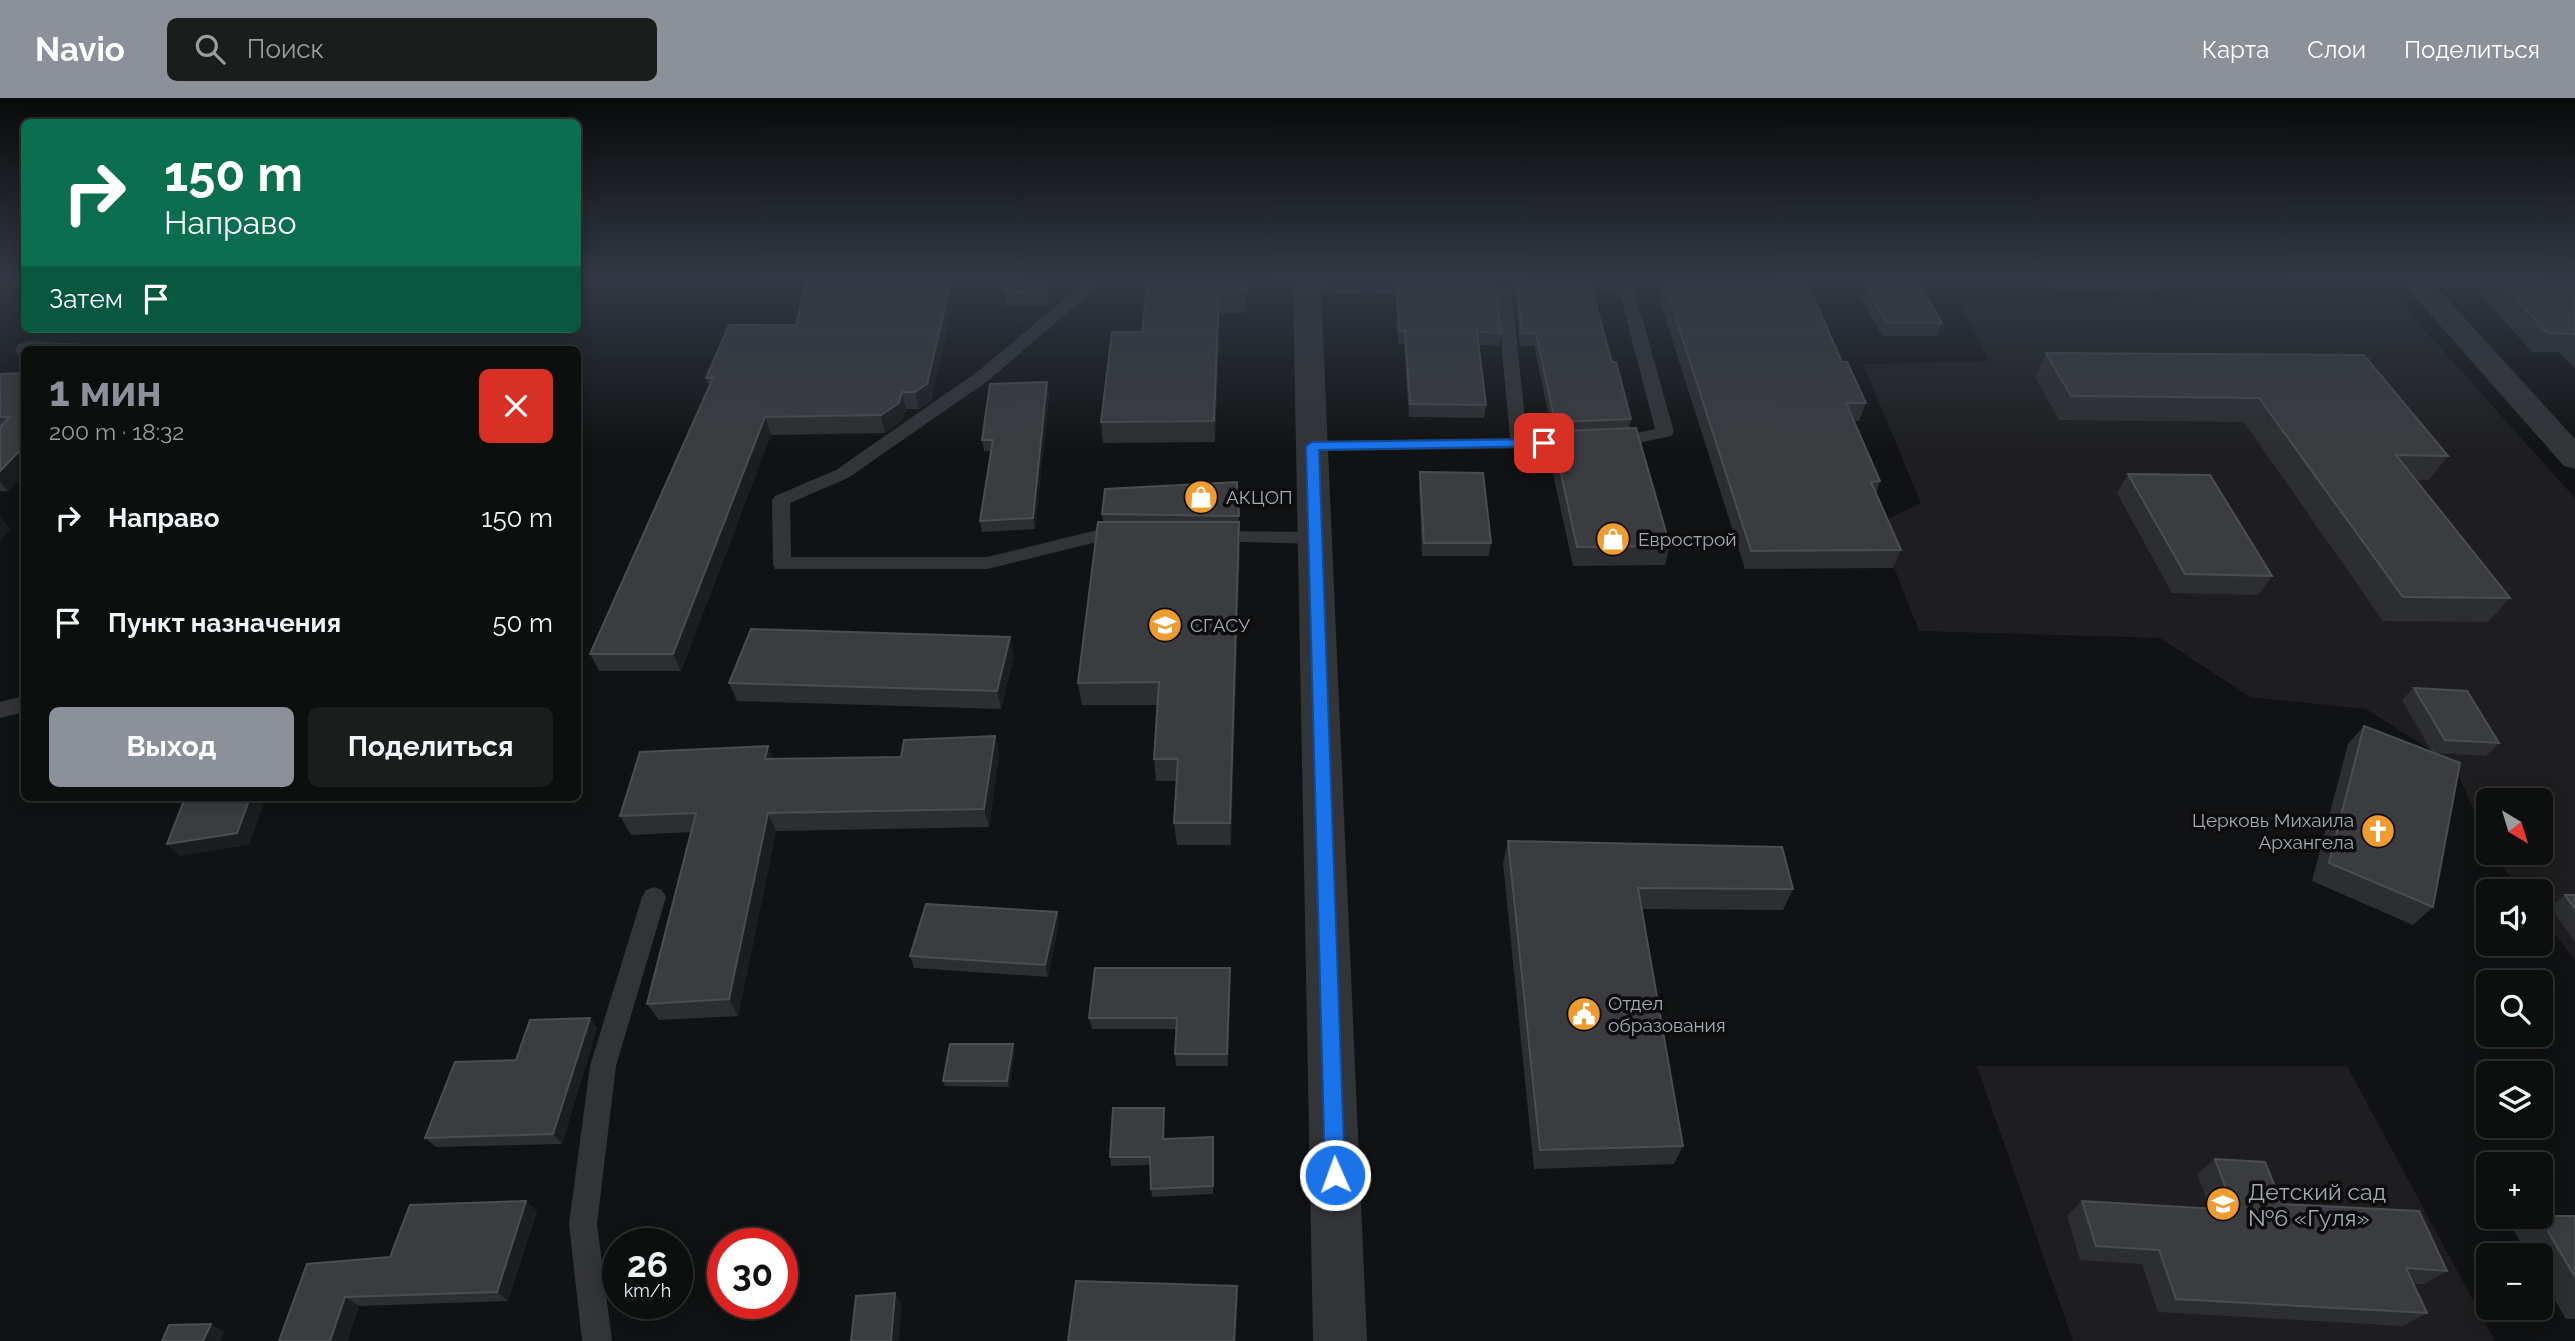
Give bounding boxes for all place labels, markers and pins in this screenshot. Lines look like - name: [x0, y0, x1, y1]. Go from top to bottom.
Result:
- pin: [1514, 413, 1574, 473]
- shop icon: АКЦОП: [1182, 478, 1220, 516]
- place label: АКЦОП: [1226, 486, 1293, 508]
- shop icon: Еврострой: [1594, 520, 1632, 558]
- place label: Еврострой: [1638, 528, 1736, 550]
- school or university icon: СГАСУ: [1146, 606, 1184, 644]
- place label: СГАСУ: [1190, 614, 1250, 636]
- place label: Церковь Михаила Архангела: [2192, 809, 2354, 853]
- church icon: Церковь Михаила Архангела: [2359, 812, 2397, 850]
- place label: Отдел образования: [1608, 992, 1726, 1036]
- public building icon: Отдел образования: [1565, 995, 1603, 1033]
- place label: Детский сад №6 «Гуля»: [2248, 1178, 2386, 1231]
- school or university icon: Детский сад №6 «Гуля»: [2204, 1185, 2242, 1223]

